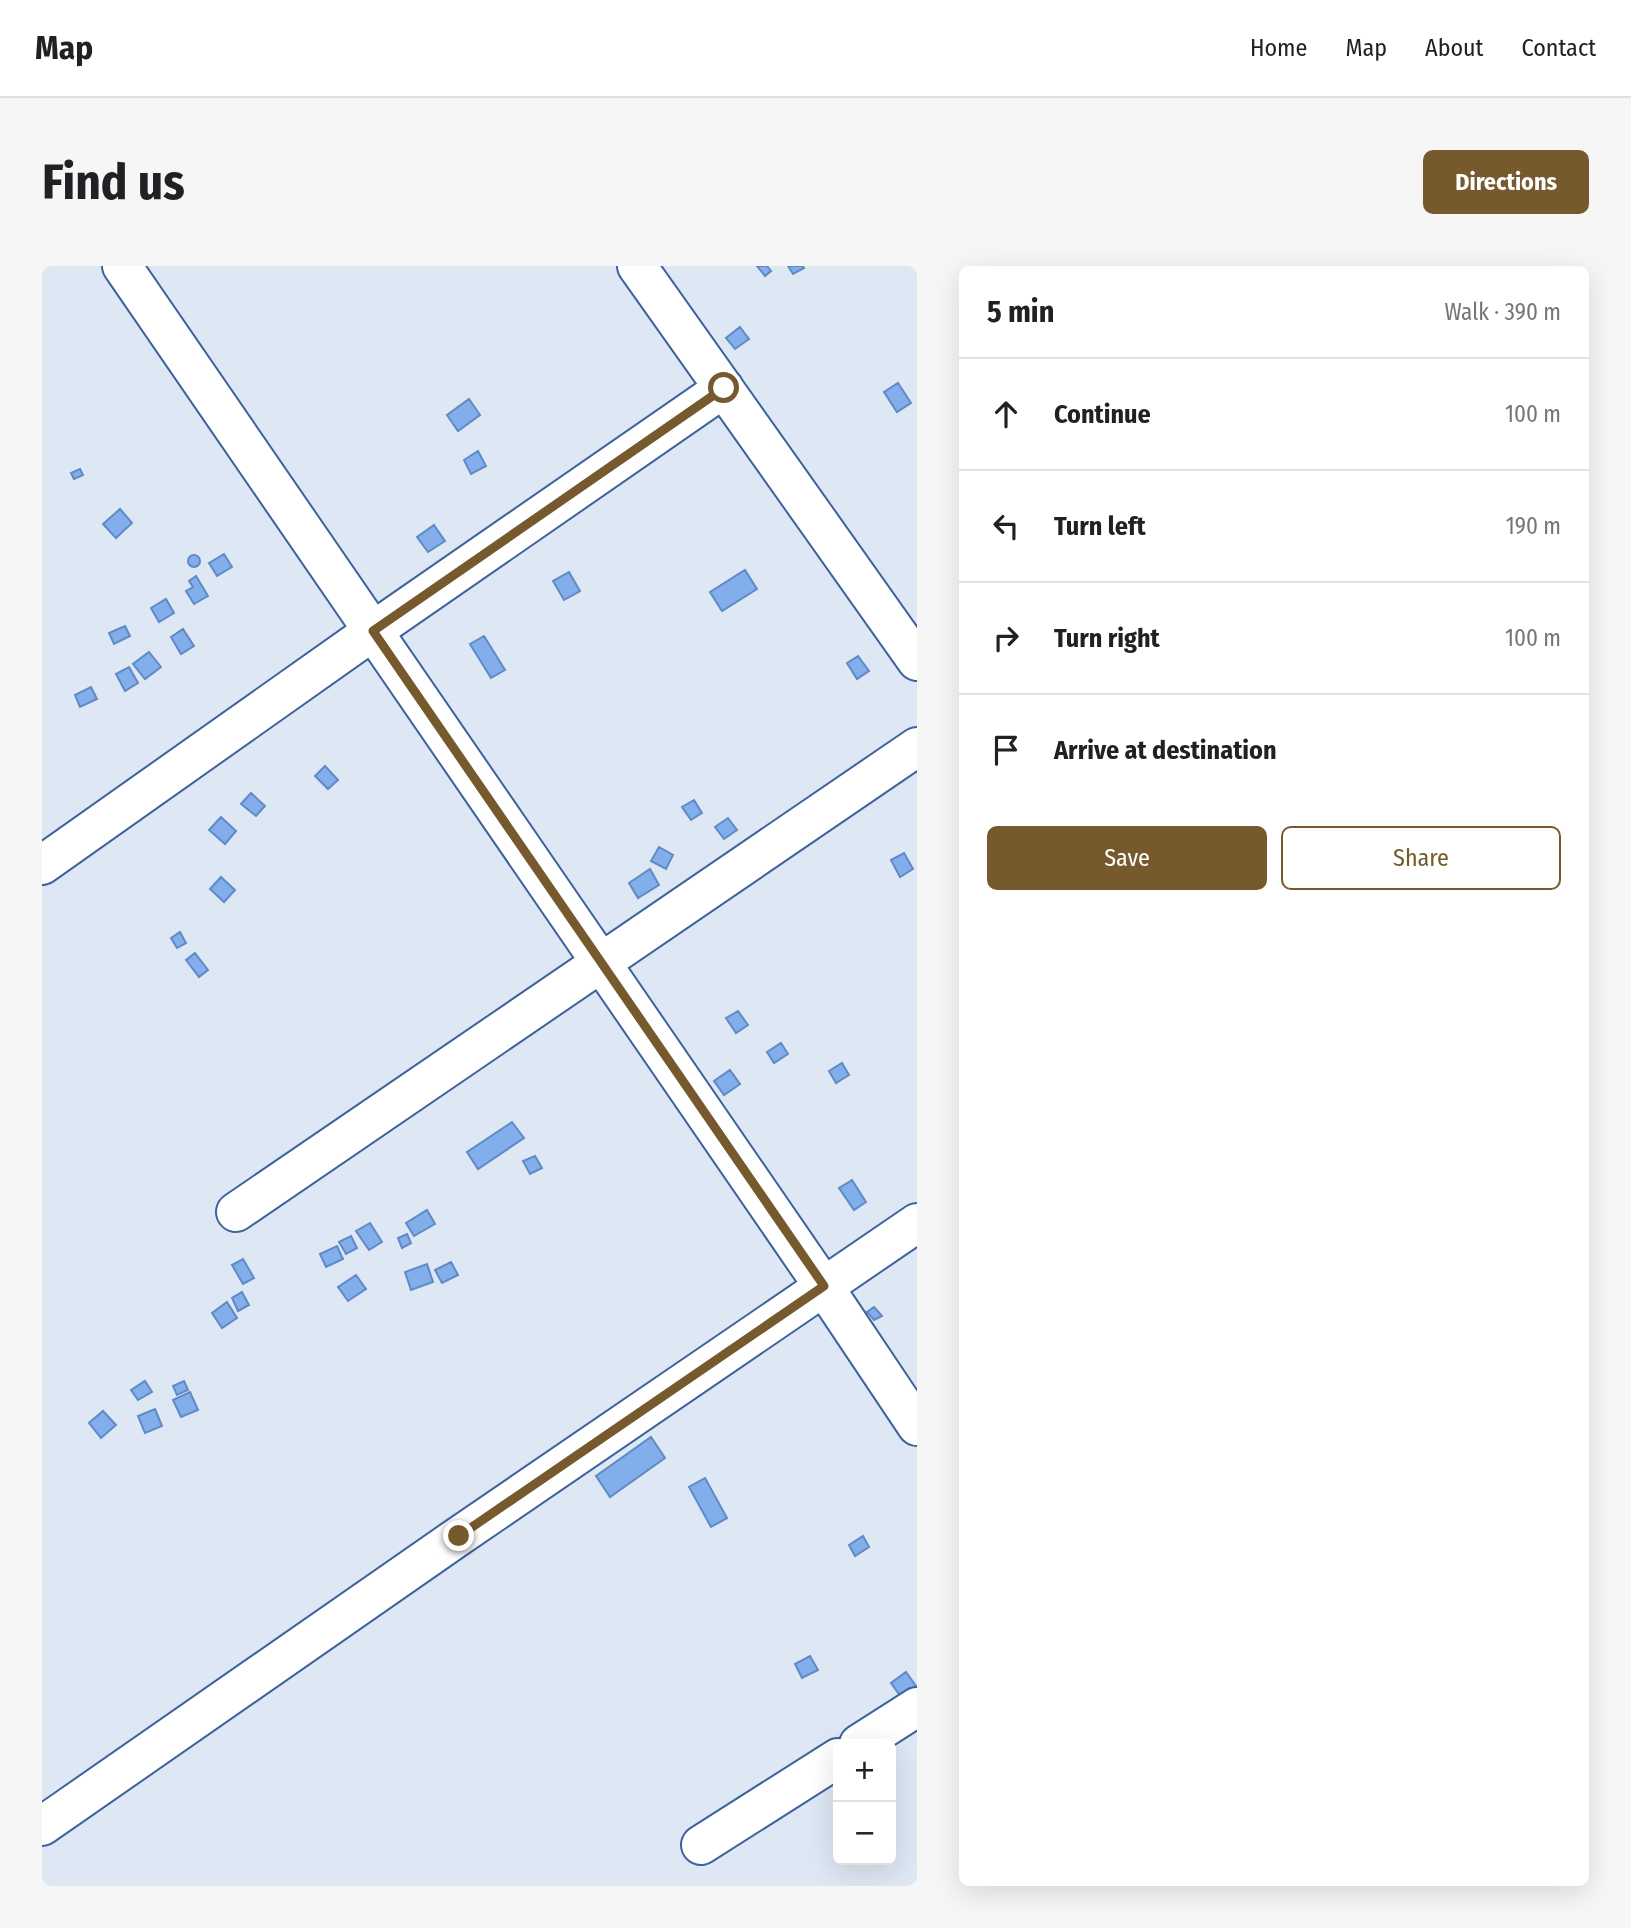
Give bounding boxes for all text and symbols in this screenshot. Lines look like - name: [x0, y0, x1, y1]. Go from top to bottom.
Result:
- text: Map: [35, 28, 93, 68]
- text: Home: [1250, 34, 1307, 62]
- text: Map: [1345, 34, 1387, 62]
- text: About: [1425, 34, 1483, 62]
- text: Contact: [1521, 34, 1596, 62]
- button: Directions: [1423, 150, 1589, 214]
- text: Find us: [42, 153, 185, 212]
- text: 5 min: [987, 294, 1054, 330]
- text: Walk · 390 m: [1445, 298, 1561, 326]
- route start: [708, 372, 739, 403]
- icon: ahead: [987, 395, 1025, 433]
- text: Continue: [1054, 399, 1151, 430]
- text: 100 m: [1505, 400, 1561, 428]
- icon: left: [987, 507, 1025, 545]
- text: Turn left: [1054, 511, 1146, 542]
- text: 190 m: [1506, 512, 1561, 540]
- icon: right: [987, 619, 1025, 657]
- text: Turn right: [1054, 623, 1160, 654]
- text: 100 m: [1505, 624, 1561, 652]
- icon: arrive: [987, 731, 1025, 769]
- text: Arrive at destination: [1054, 735, 1277, 766]
- button: Save: [987, 826, 1267, 890]
- button: Share: [1281, 826, 1561, 890]
- route end: [443, 1520, 474, 1551]
- map controls: [833, 1739, 896, 1865]
- button: +: [833, 1739, 896, 1802]
- button: −: [833, 1802, 896, 1865]

